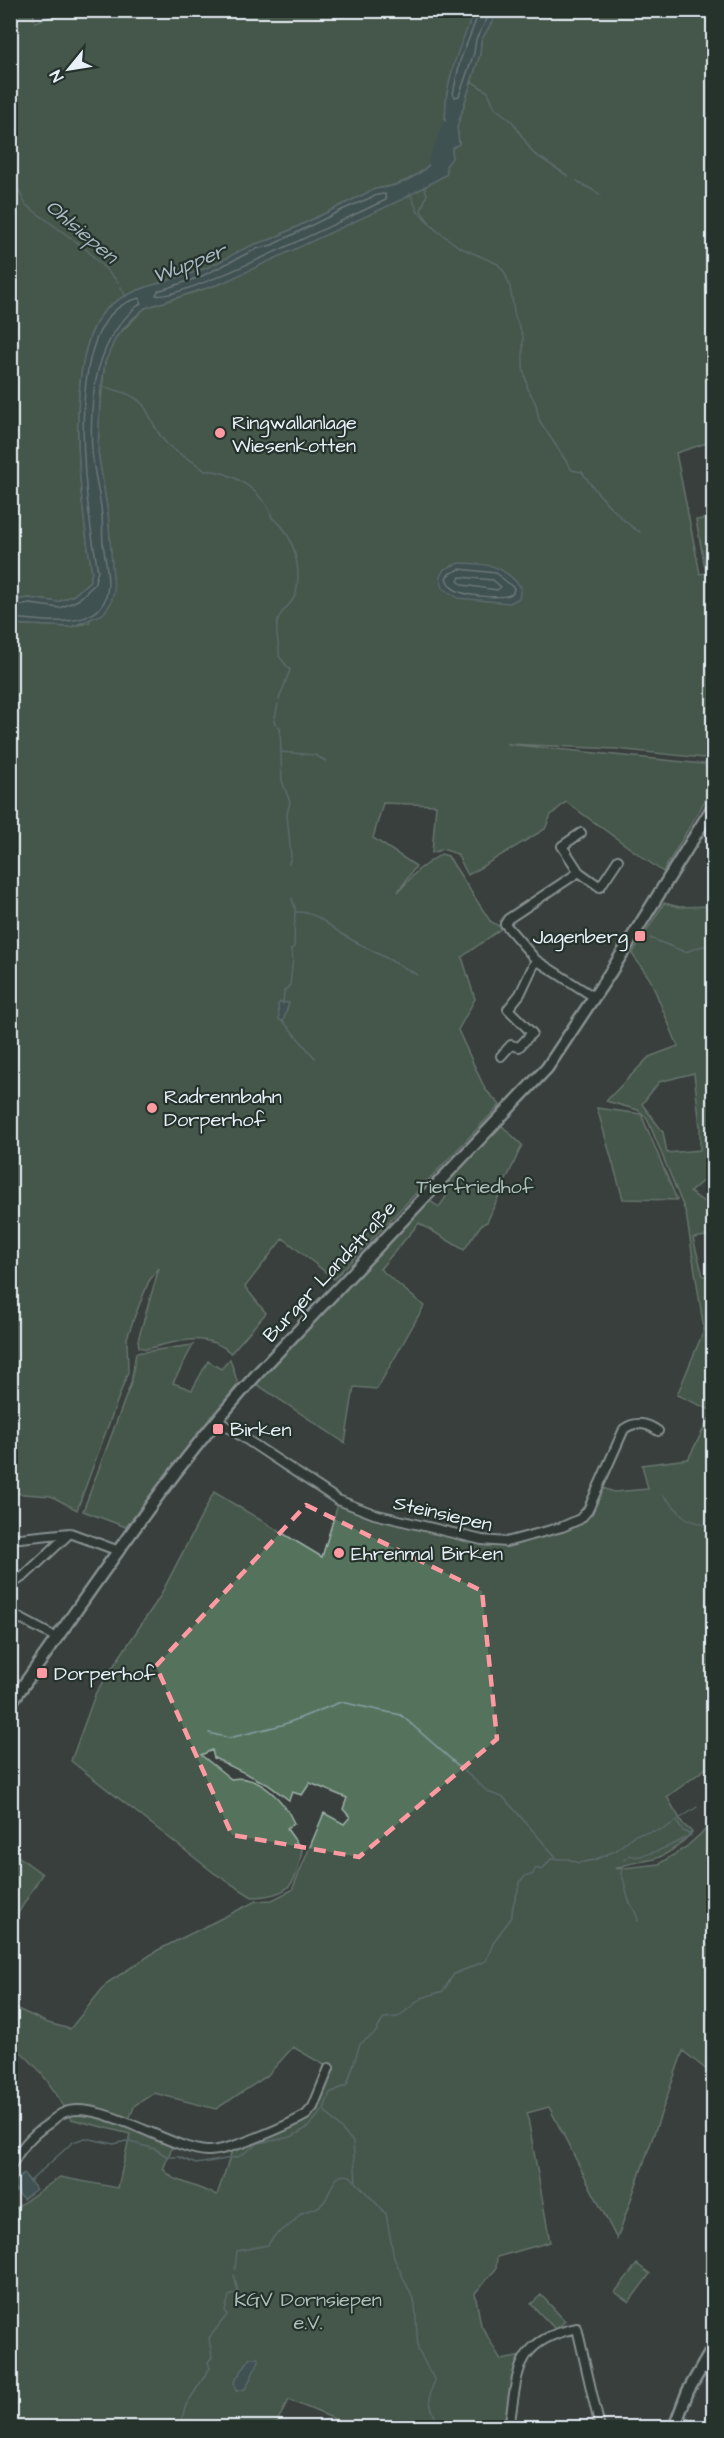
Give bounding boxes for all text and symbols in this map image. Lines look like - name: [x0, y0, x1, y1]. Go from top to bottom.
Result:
- north arrow: [39, 39, 99, 99]
- text: N: [45, 66, 69, 86]
- water label: Ohlsiepen: [39, 193, 125, 271]
- water label: Wupper: [148, 235, 232, 291]
- place label: Ringwallanlage Wiesenkotten: [232, 409, 357, 460]
- marker: Ringwallanlage Wiesenkotten: [213, 426, 227, 440]
- place label: Jagenberg: [533, 923, 628, 952]
- marker: Jagenberg: [633, 929, 647, 943]
- place label: Radrennbahn Dorperhof: [164, 1083, 282, 1134]
- marker: Radrennbahn Dorperhof: [145, 1101, 159, 1115]
- park label: Tierfriedhof: [416, 1173, 534, 1201]
- street label: Burger Landstraße: [257, 1195, 404, 1349]
- place label: Birken: [230, 1416, 291, 1444]
- marker: Birken: [211, 1422, 225, 1436]
- street label: Steinsiepen: [391, 1489, 495, 1539]
- place label: Ehrenmal Birken: [351, 1540, 503, 1568]
- marker: Ehrenmal Birken: [332, 1546, 346, 1560]
- place label: Dorperhof: [54, 1660, 155, 1688]
- marker: Dorperhof: [35, 1666, 49, 1680]
- park label: KGV Dornsiepen e.V.: [234, 2286, 382, 2337]

